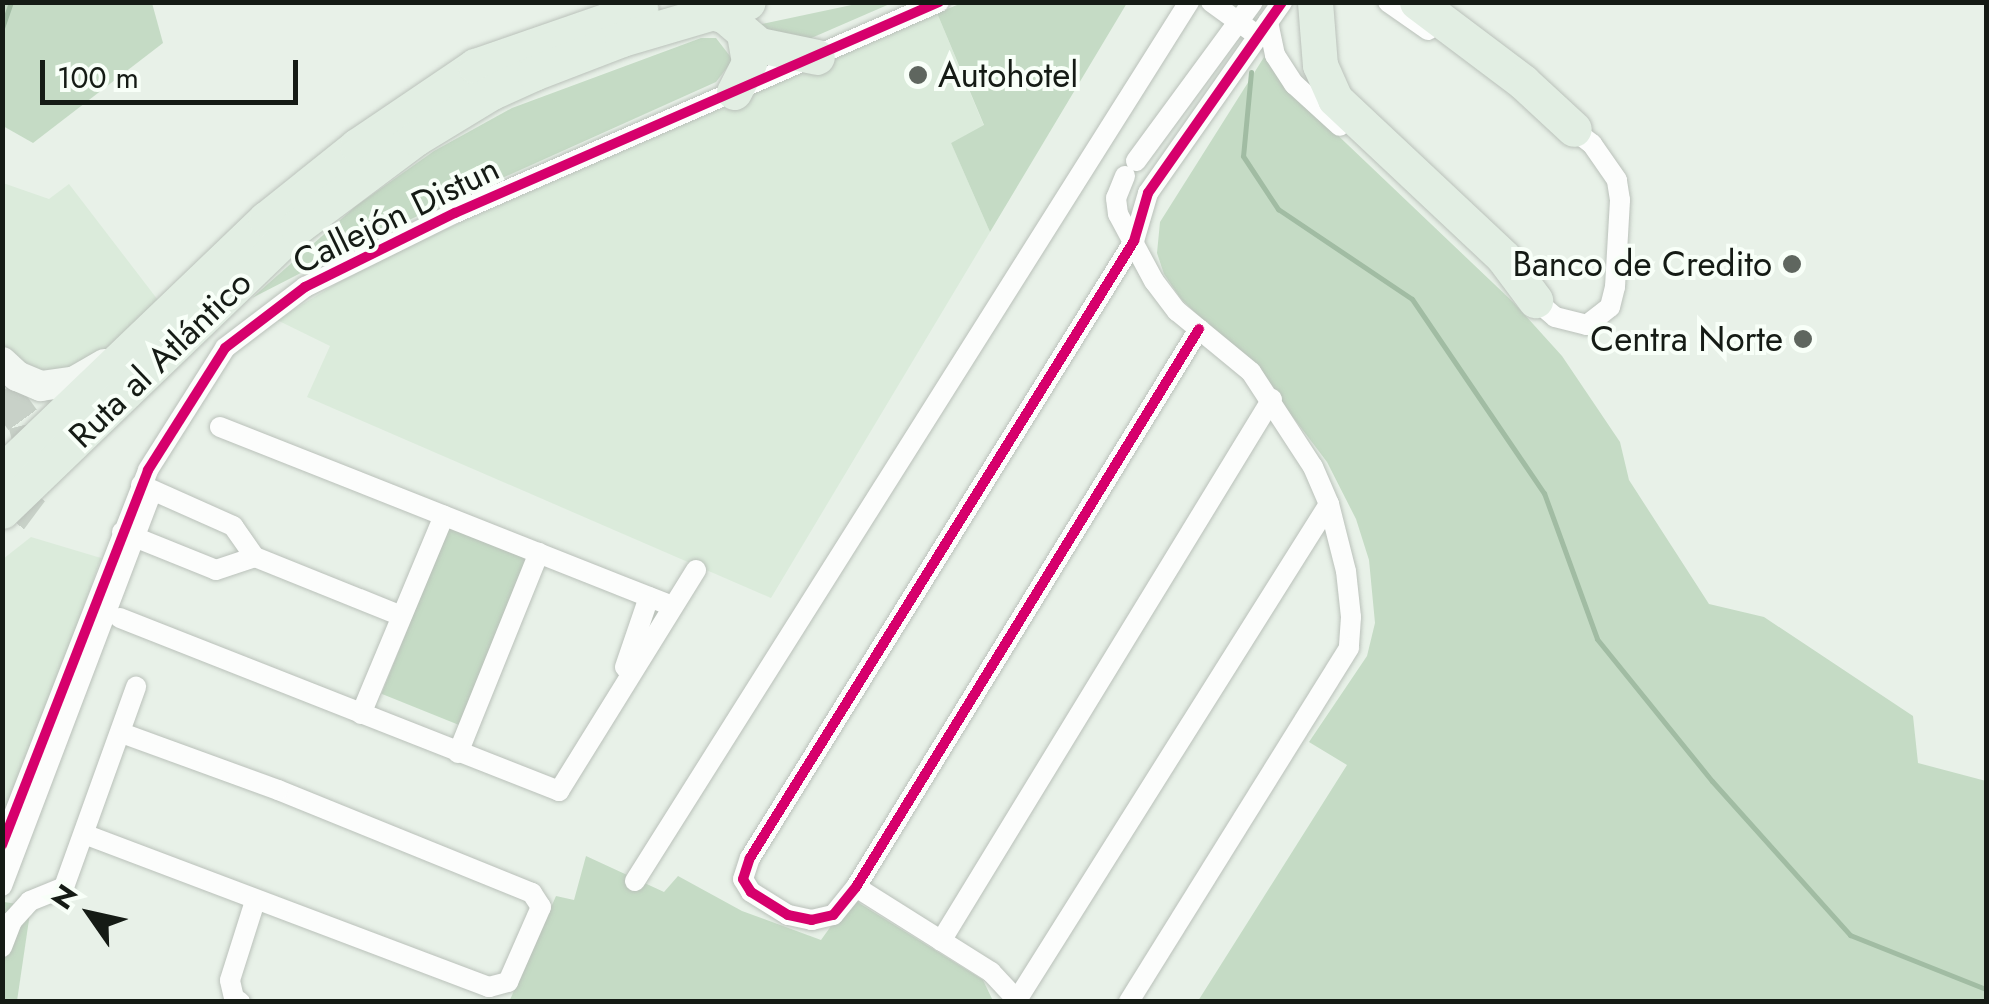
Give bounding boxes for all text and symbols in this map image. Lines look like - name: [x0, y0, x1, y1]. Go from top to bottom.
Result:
- scale bar: [45, 40, 302, 102]
- place label: Autohotel: [938, 54, 1078, 96]
- text: 100 m: [57, 56, 139, 99]
- marker: Autohotel: [907, 64, 929, 86]
- street label: Callejón Distun: [286, 147, 506, 283]
- place label: Banco de Credito: [1512, 243, 1772, 285]
- marker: Banco de Credito: [1781, 253, 1803, 275]
- street label: Ruta al Atlántico: [60, 261, 260, 457]
- place label: Centra Norte: [1590, 318, 1783, 360]
- marker: Centra Norte: [1792, 328, 1814, 350]
- north arrow: [40, 864, 140, 964]
- text: N: [41, 876, 88, 918]

